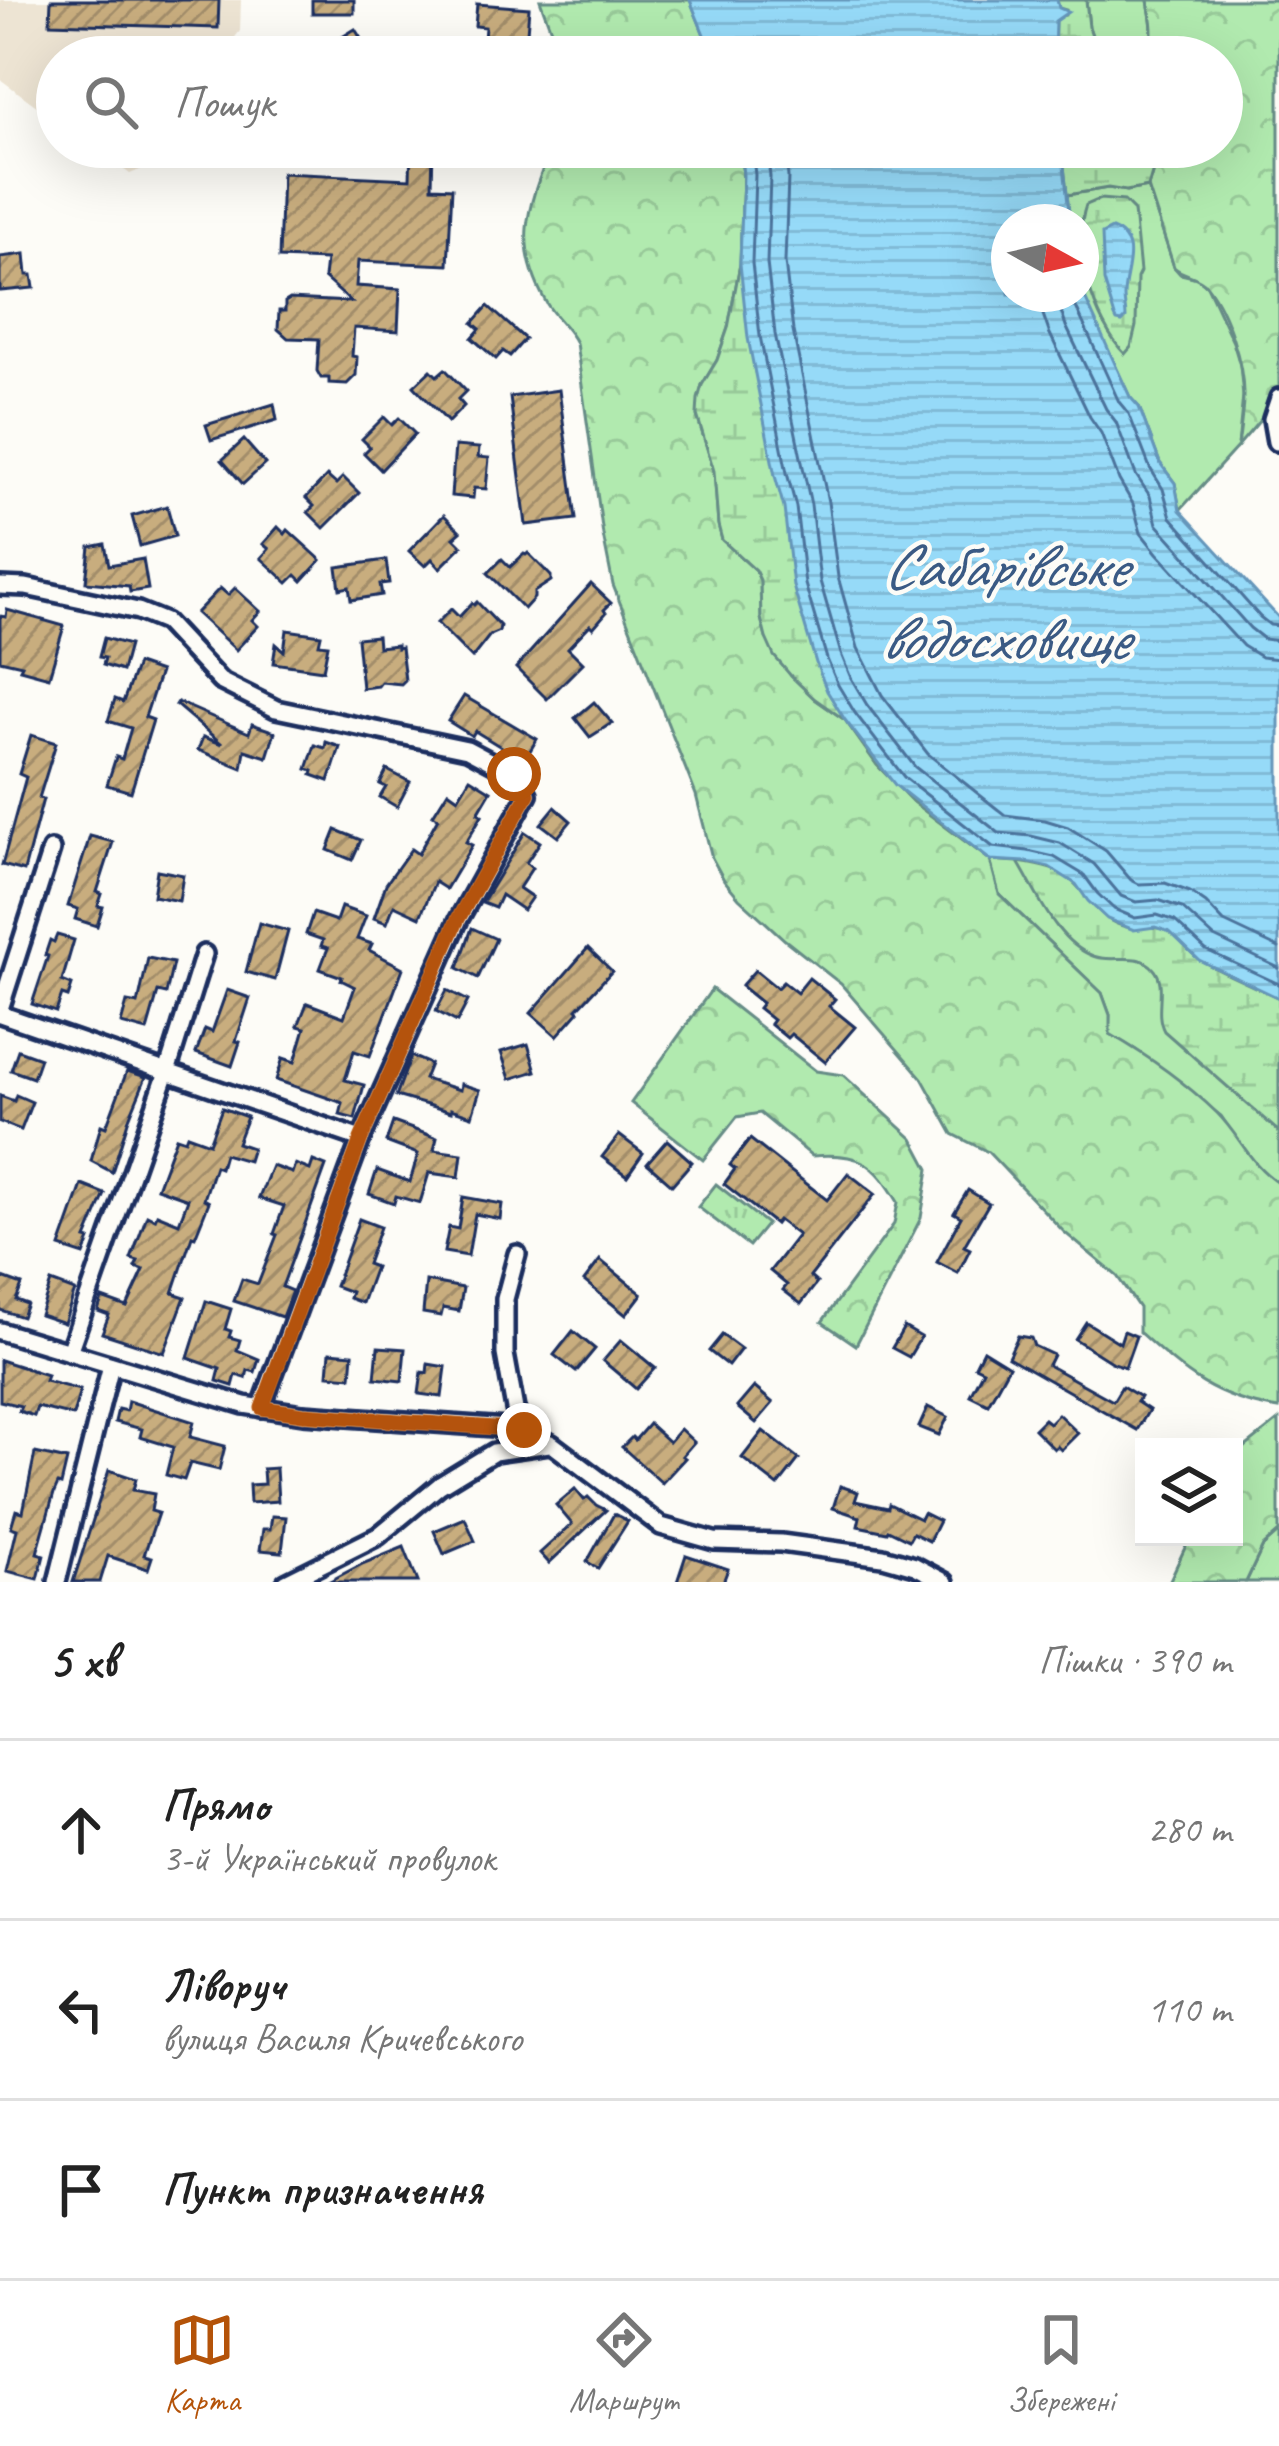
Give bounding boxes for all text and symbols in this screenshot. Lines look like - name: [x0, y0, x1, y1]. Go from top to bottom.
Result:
- search box: [36, 36, 1243, 168]
- icon: search: [78, 69, 144, 135]
- text: Пошук: [174, 74, 274, 131]
- north arrow: [991, 204, 1099, 312]
- water label: Сабарівське водосховище: [881, 527, 1136, 678]
- route start: [487, 747, 541, 801]
- route end: [497, 1403, 551, 1457]
- map controls: [1135, 1438, 1243, 1546]
- button: layers: [1135, 1438, 1243, 1546]
- text: 5 хв: [48, 1628, 117, 1692]
- text: Пішки · 390 m: [1038, 1636, 1231, 1685]
- text: Прямо: [162, 1777, 269, 1834]
- icon: ahead: [48, 1797, 114, 1863]
- text: 280 m: [1147, 1805, 1231, 1854]
- text: 3-й Український провулок: [162, 1834, 495, 1883]
- text: Ліворуч: [162, 1957, 284, 2014]
- icon: left: [48, 1977, 114, 2043]
- text: 110 m: [1147, 1985, 1231, 2034]
- text: вулиця Василя Кричевського: [162, 2014, 522, 2063]
- icon: arrive: [48, 2157, 114, 2223]
- text: Пункт призначення: [162, 2161, 482, 2218]
- tab: Карта: [165, 2307, 240, 2421]
- tab: Маршрут: [569, 2307, 678, 2421]
- tab: Збережені: [1007, 2307, 1114, 2421]

